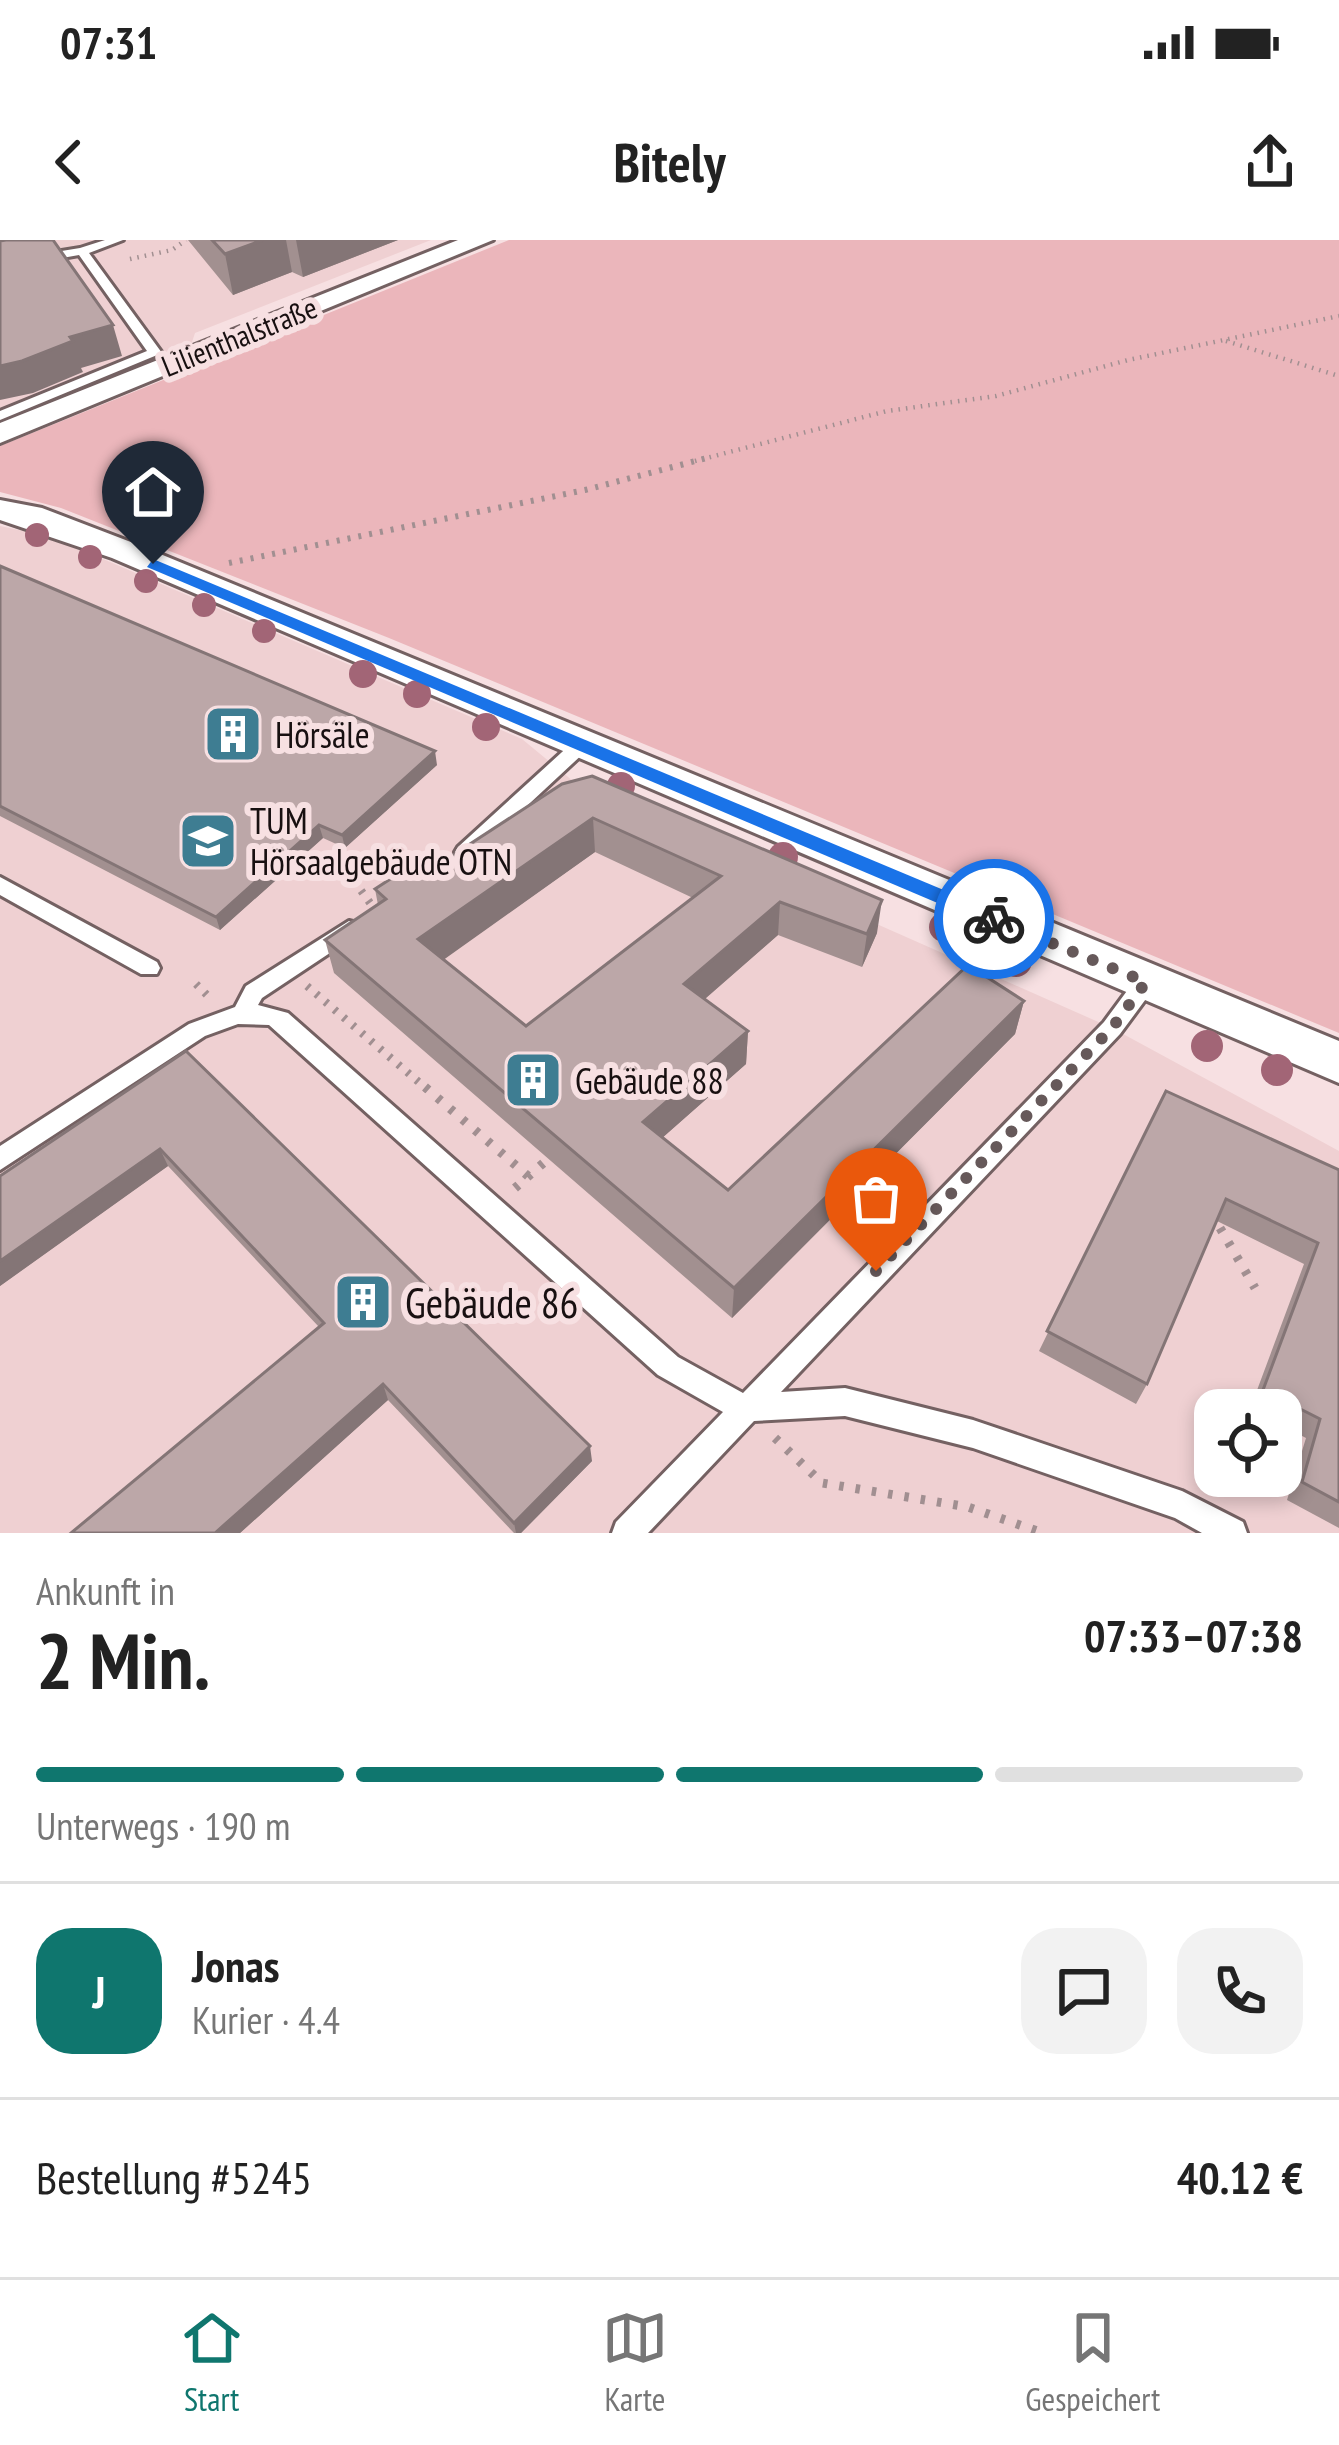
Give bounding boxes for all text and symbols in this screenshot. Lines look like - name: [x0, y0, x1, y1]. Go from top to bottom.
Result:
- text: 07:31: [60, 13, 157, 71]
- text: Bitely: [613, 127, 726, 197]
- icon: back: [36, 129, 102, 195]
- icon: share: [1237, 129, 1303, 195]
- street label: Lilienthalstraße: [156, 287, 322, 385]
- pin: [102, 441, 204, 564]
- icon: home: [120, 459, 186, 525]
- building icon: Hörsäle: [202, 703, 264, 765]
- place label: Hörsäle: [275, 711, 370, 758]
- place label: TUM Hörsaalgebäude OTN: [250, 797, 512, 885]
- school or university icon: TUM Hörsaalgebäude OTN: [177, 810, 239, 872]
- courier: [934, 859, 1054, 979]
- icon: bike: [961, 886, 1027, 952]
- building icon: Gebäude 88: [502, 1049, 564, 1111]
- place label: Gebäude 88: [575, 1057, 724, 1104]
- pin: [825, 1148, 927, 1271]
- icon: bag: [843, 1166, 909, 1232]
- building icon: Gebäude 86: [332, 1271, 394, 1333]
- place label: Gebäude 86: [405, 1275, 579, 1330]
- map controls: [1194, 1389, 1302, 1497]
- button: locate: [1194, 1389, 1302, 1497]
- text: Ankunft in: [36, 1565, 175, 1616]
- text: 07:33–07:38: [1084, 1606, 1303, 1664]
- text: 2 Min.: [36, 1610, 210, 1711]
- text: Unterwegs · 190 m: [36, 1800, 290, 1851]
- button: chat: [1021, 1928, 1147, 2054]
- button: phone: [1177, 1928, 1303, 2054]
- text: Jonas: [192, 1936, 280, 1994]
- text: J: [92, 1962, 106, 2020]
- text: Kurier · 4.4: [192, 1994, 340, 2045]
- text: Bestellung #5245: [36, 2148, 312, 2206]
- text: 40.12 €: [1177, 2148, 1303, 2206]
- tab: Start: [179, 2305, 245, 2420]
- tab: Karte: [602, 2305, 668, 2420]
- tab: Gespeichert: [1025, 2305, 1160, 2420]

